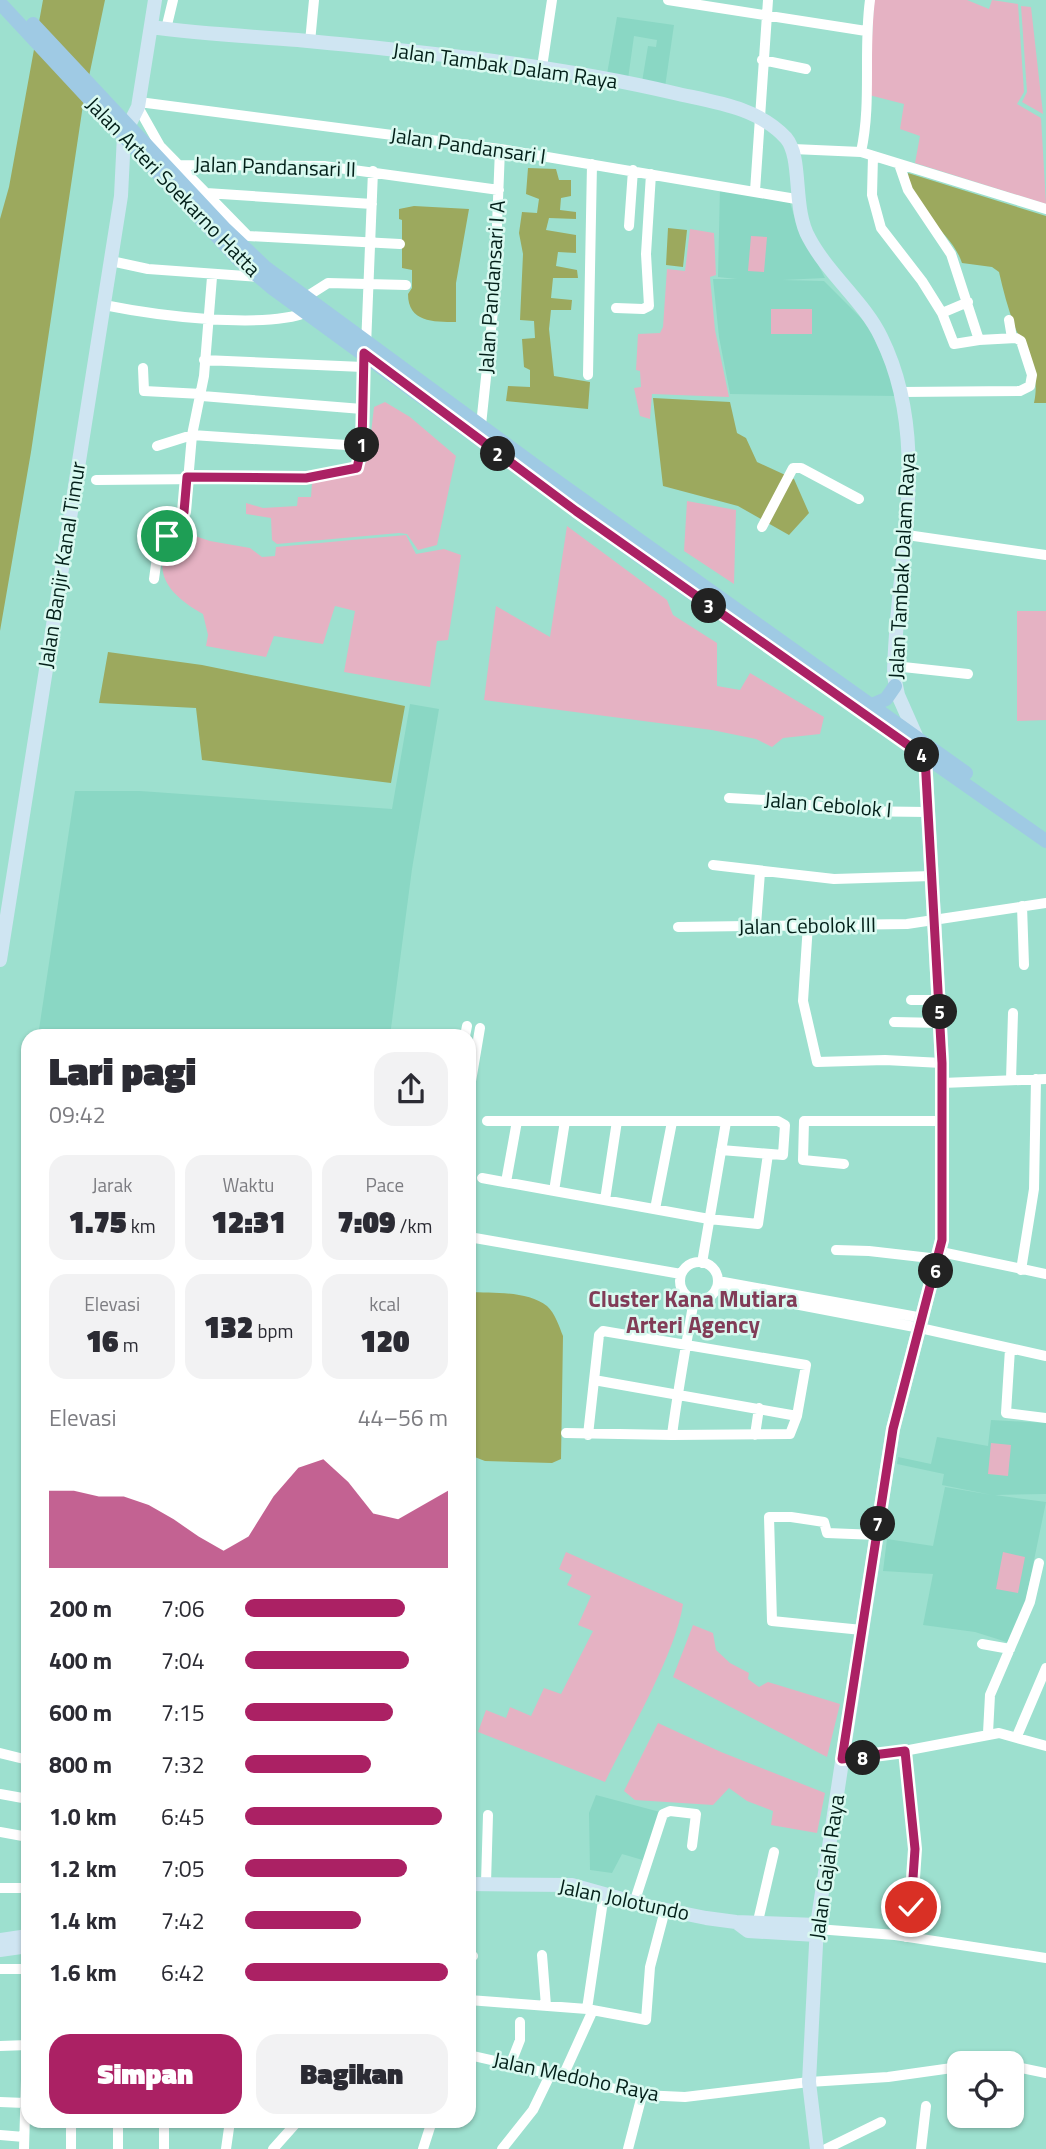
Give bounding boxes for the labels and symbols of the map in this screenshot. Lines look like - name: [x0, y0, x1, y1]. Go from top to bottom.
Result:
- street label: Jalan Tambak Dalam Raya: [391, 33, 620, 97]
- street label: Jalan Arteri Soekarno Hatta: [79, 89, 269, 284]
- street label: Jalan Pandansari I: [388, 118, 548, 172]
- street label: Jalan Pandansari II: [194, 147, 357, 185]
- street label: Jalan Pandansari I A: [469, 199, 513, 375]
- pin: 1: [344, 428, 380, 462]
- pin: 2: [480, 436, 516, 472]
- street label: Jalan Tambak Dalam Raya: [879, 451, 923, 680]
- street label: Jalan Banjir Kanal Timur: [29, 459, 93, 671]
- pin: [137, 506, 197, 566]
- pin: 3: [692, 588, 726, 624]
- pin: 4: [904, 738, 940, 772]
- street label: Jalan Cebolok I: [763, 783, 893, 826]
- street label: Jalan Cebolok III: [738, 908, 876, 942]
- pin: 5: [922, 995, 958, 1030]
- pin: 6: [918, 1254, 954, 1288]
- district label: Cluster Kana Mutiara Arteri Agency: [588, 1281, 798, 1342]
- pin: 7: [860, 1506, 896, 1542]
- pin: 8: [846, 1740, 880, 1776]
- street label: Jalan Gajah Raya: [800, 1792, 852, 1941]
- street label: Jalan Jolotundo: [556, 1870, 692, 1928]
- pin: [881, 1877, 941, 1937]
- street label: Jalan Medoho Raya: [490, 2043, 663, 2109]

